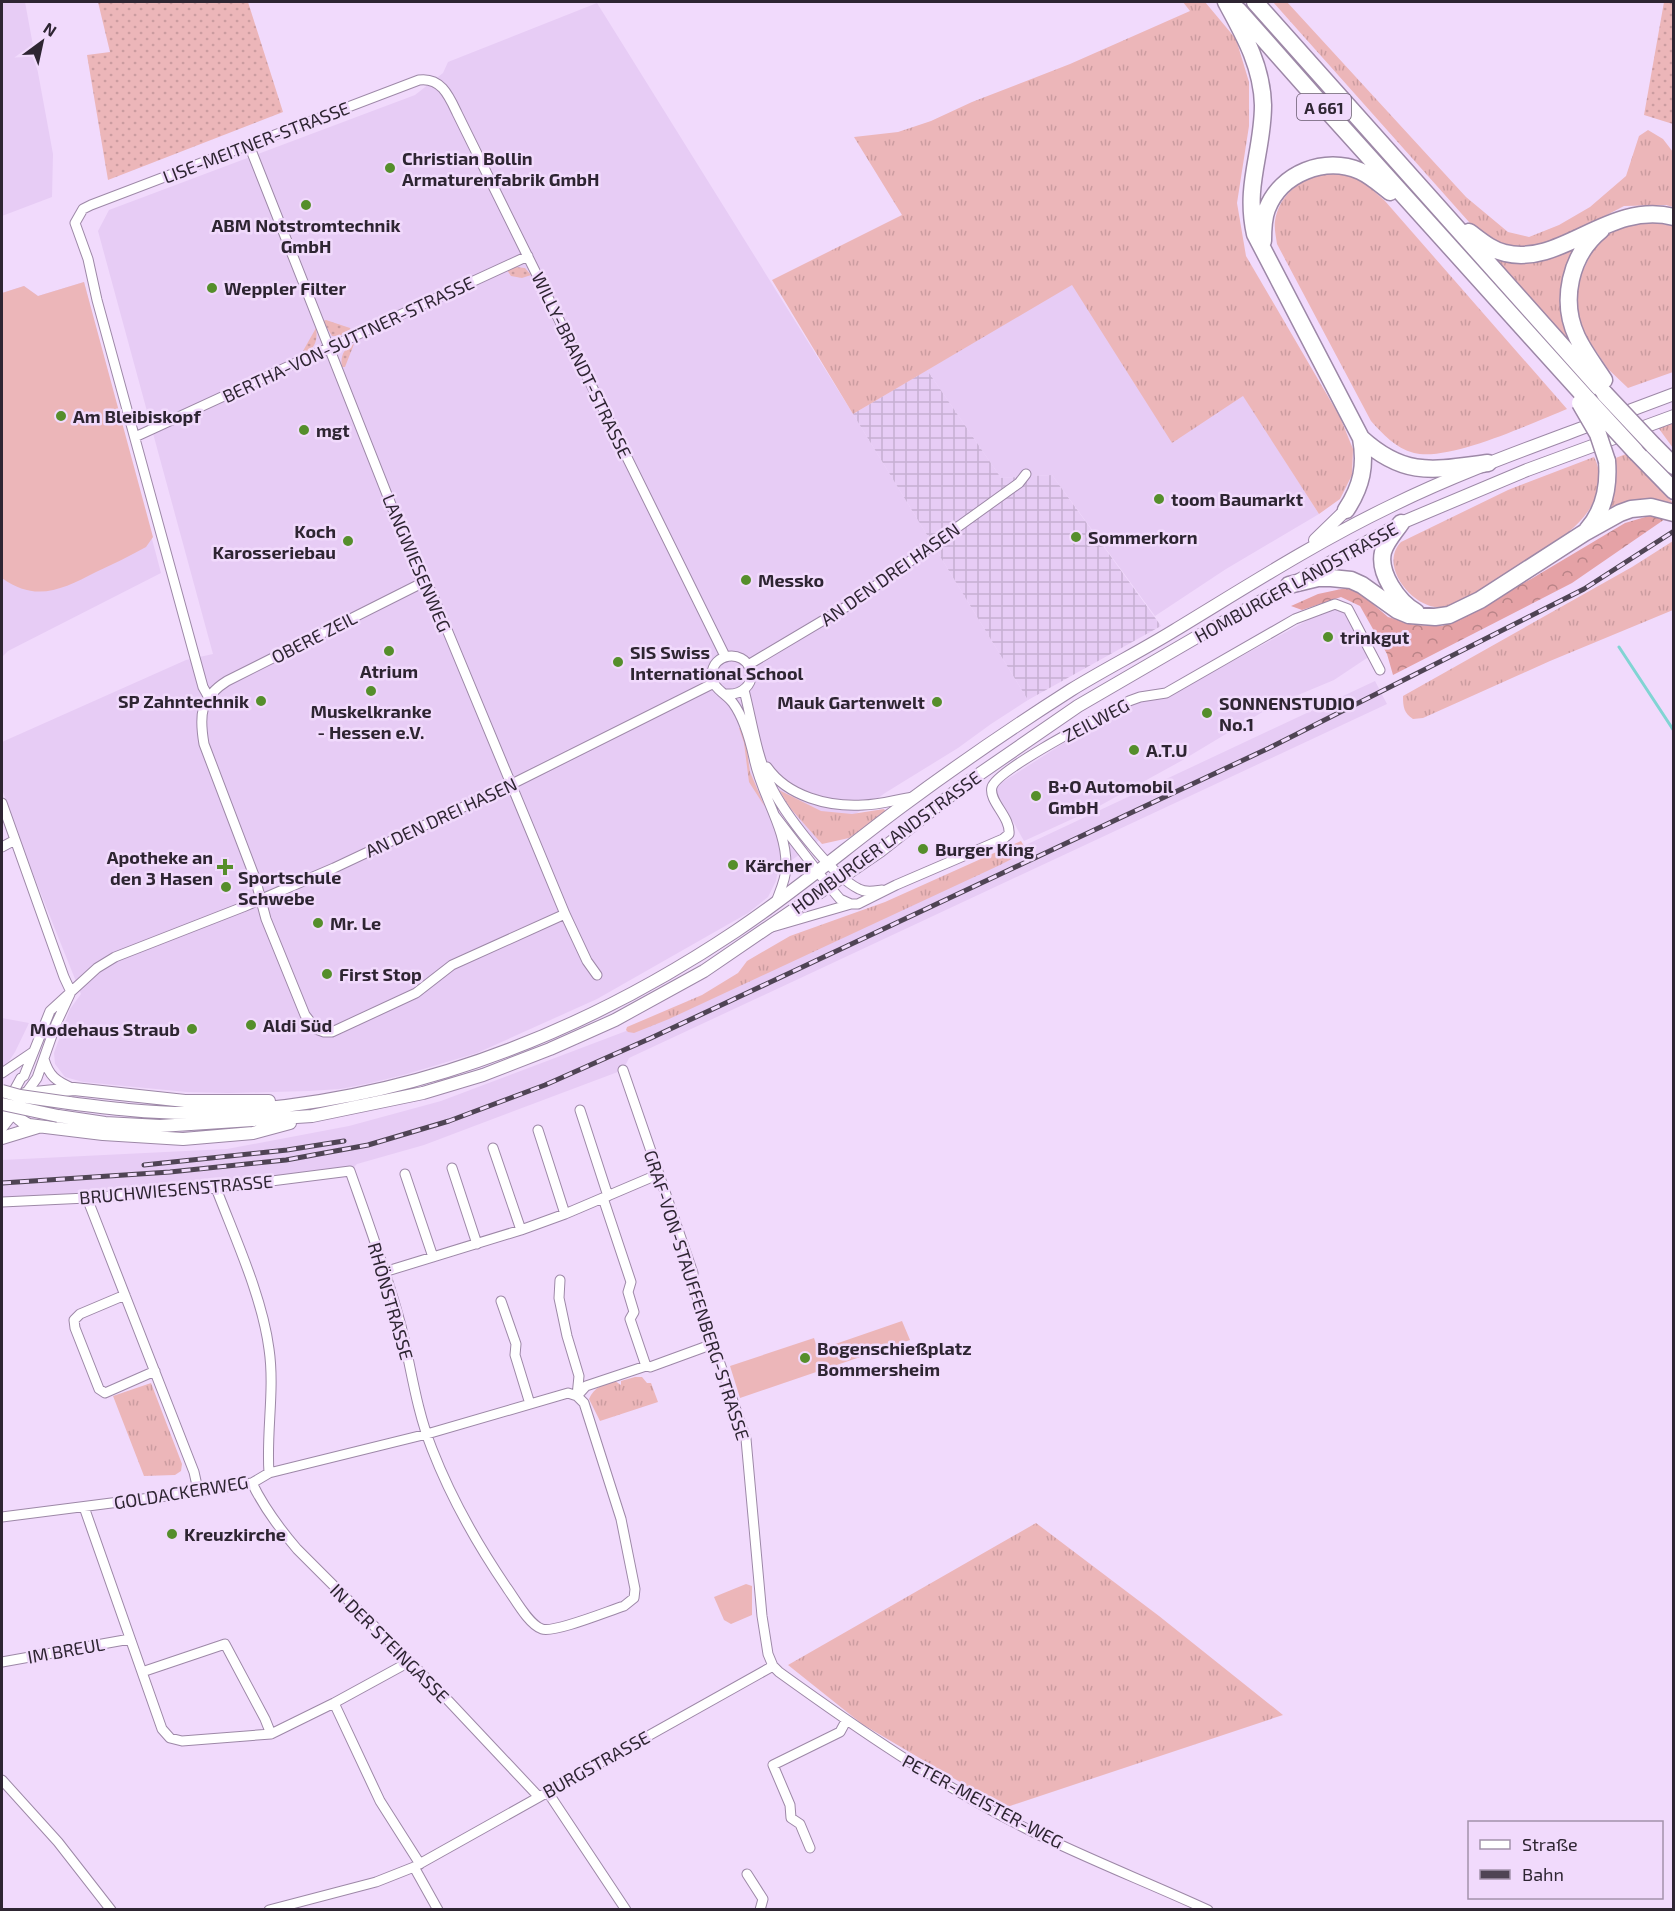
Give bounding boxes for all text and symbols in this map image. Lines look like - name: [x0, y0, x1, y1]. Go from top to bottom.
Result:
- north arrow: [12, 12, 72, 72]
- text: N: [40, 18, 60, 40]
- road number: A 661: [1297, 94, 1351, 120]
- street label: LISE-MEITNER-STRASSE: [160, 96, 352, 188]
- place label: Christian Bollin Armaturenfabrik GmbH: [402, 147, 599, 190]
- marker: Christian Bollin Armaturenfabrik GmbH: [383, 161, 397, 175]
- marker: ABM Notstromtechnik GmbH: [299, 198, 313, 212]
- place label: ABM Notstromtechnik GmbH: [212, 214, 400, 257]
- street label: WILLY-BRANDT-STRASSE: [527, 268, 637, 462]
- street label: BERTHA-VON-SUTTNER-STRASSE: [219, 271, 477, 407]
- place label: Weppler Filter: [224, 277, 346, 299]
- marker: Weppler Filter: [205, 281, 219, 295]
- place label: Am Bleibiskopf: [73, 405, 201, 427]
- marker: Am Bleibiskopf: [54, 409, 68, 423]
- place label: mgt: [316, 419, 350, 441]
- marker: mgt: [297, 423, 311, 437]
- place label: toom Baumarkt: [1171, 488, 1304, 510]
- street label: LANGWIESENWEG: [378, 491, 456, 635]
- marker: toom Baumarkt: [1152, 492, 1166, 506]
- street label: HOMBURGER LANDSTRASSE: [1191, 517, 1401, 647]
- street label: AN DEN DREI HASEN: [816, 518, 964, 630]
- place label: Koch Karosseriebau: [212, 520, 336, 563]
- place label: Sommerkorn: [1088, 526, 1198, 548]
- marker: Sommerkorn: [1069, 530, 1083, 544]
- marker: Koch Karosseriebau: [341, 534, 355, 548]
- place label: Messko: [758, 569, 824, 591]
- marker: Messko: [739, 573, 753, 587]
- street label: OBERE ZEIL: [268, 606, 360, 668]
- place label: trinkgut: [1340, 626, 1410, 648]
- marker: trinkgut: [1321, 630, 1335, 644]
- place label: SIS Swiss International School: [630, 641, 804, 684]
- marker: Atrium: [382, 644, 396, 658]
- marker: SIS Swiss International School: [611, 655, 625, 669]
- place label: Atrium: [360, 660, 418, 682]
- marker: Muskelkranke - Hessen e.V.: [364, 684, 378, 698]
- place label: SP Zahntechnik: [118, 690, 249, 712]
- place label: Mauk Gartenwelt: [777, 691, 926, 713]
- place label: SONNENSTUDIO No.1: [1219, 692, 1355, 735]
- street label: ZEILWEG: [1059, 693, 1133, 747]
- marker: SP Zahntechnik: [254, 694, 268, 708]
- marker: Mauk Gartenwelt: [930, 695, 944, 709]
- place label: Muskelkranke - Hessen e.V.: [310, 700, 432, 743]
- marker: SONNENSTUDIO No.1: [1200, 706, 1214, 720]
- place label: A.T.U: [1146, 739, 1188, 761]
- marker: A.T.U: [1127, 743, 1141, 757]
- street label: HOMBURGER LANDSTRASSE: [787, 766, 985, 918]
- street label: AN DEN DREI HASEN: [362, 772, 520, 862]
- place label: B+O Automobil GmbH: [1048, 775, 1174, 818]
- marker: B+O Automobil GmbH: [1029, 789, 1043, 803]
- place label: Burger King: [935, 838, 1035, 860]
- marker: Burger King: [916, 842, 930, 856]
- place label: Apotheke an den 3 Hasen: [107, 846, 213, 889]
- place label: Kärcher: [745, 854, 812, 876]
- marker: Kärcher: [726, 858, 740, 872]
- marker: Apotheke an den 3 Hasen: [218, 860, 232, 874]
- place label: Sportschule Schwebe: [238, 866, 341, 909]
- marker: Sportschule Schwebe: [219, 880, 233, 894]
- place label: Mr. Le: [330, 912, 381, 934]
- marker: Mr. Le: [311, 916, 325, 930]
- place label: First Stop: [339, 963, 422, 985]
- marker: First Stop: [320, 967, 334, 981]
- place label: Aldi Süd: [263, 1014, 332, 1036]
- place label: Modehaus Straub: [30, 1018, 180, 1040]
- marker: Aldi Süd: [244, 1018, 258, 1032]
- marker: Modehaus Straub: [185, 1022, 199, 1036]
- street label: GRAF-VON-STAUFFENBERG-STRASSE: [640, 1147, 754, 1443]
- street label: BRUCHWIESENSTRASSE: [78, 1170, 274, 1208]
- street label: RHÖNSTRASSE: [364, 1240, 418, 1362]
- place label: Bogenschießplatz Bommersheim: [817, 1337, 972, 1380]
- marker: Bogenschießplatz Bommersheim: [798, 1351, 812, 1365]
- street label: GOLDACKERWEG: [112, 1471, 250, 1513]
- place label: Kreuzkirche: [184, 1523, 286, 1545]
- marker: Kreuzkirche: [165, 1527, 179, 1541]
- street label: IN DER STEINGASSE: [326, 1579, 454, 1707]
- street label: IM BREUL: [26, 1632, 106, 1668]
- street label: BURGSTRASSE: [539, 1726, 653, 1802]
- street label: PETER-MEISTER-WEG: [899, 1749, 1067, 1853]
- legend: [1468, 1821, 1663, 1899]
- text: Straße: [1522, 1833, 1578, 1855]
- text: Bahn: [1522, 1863, 1564, 1885]

